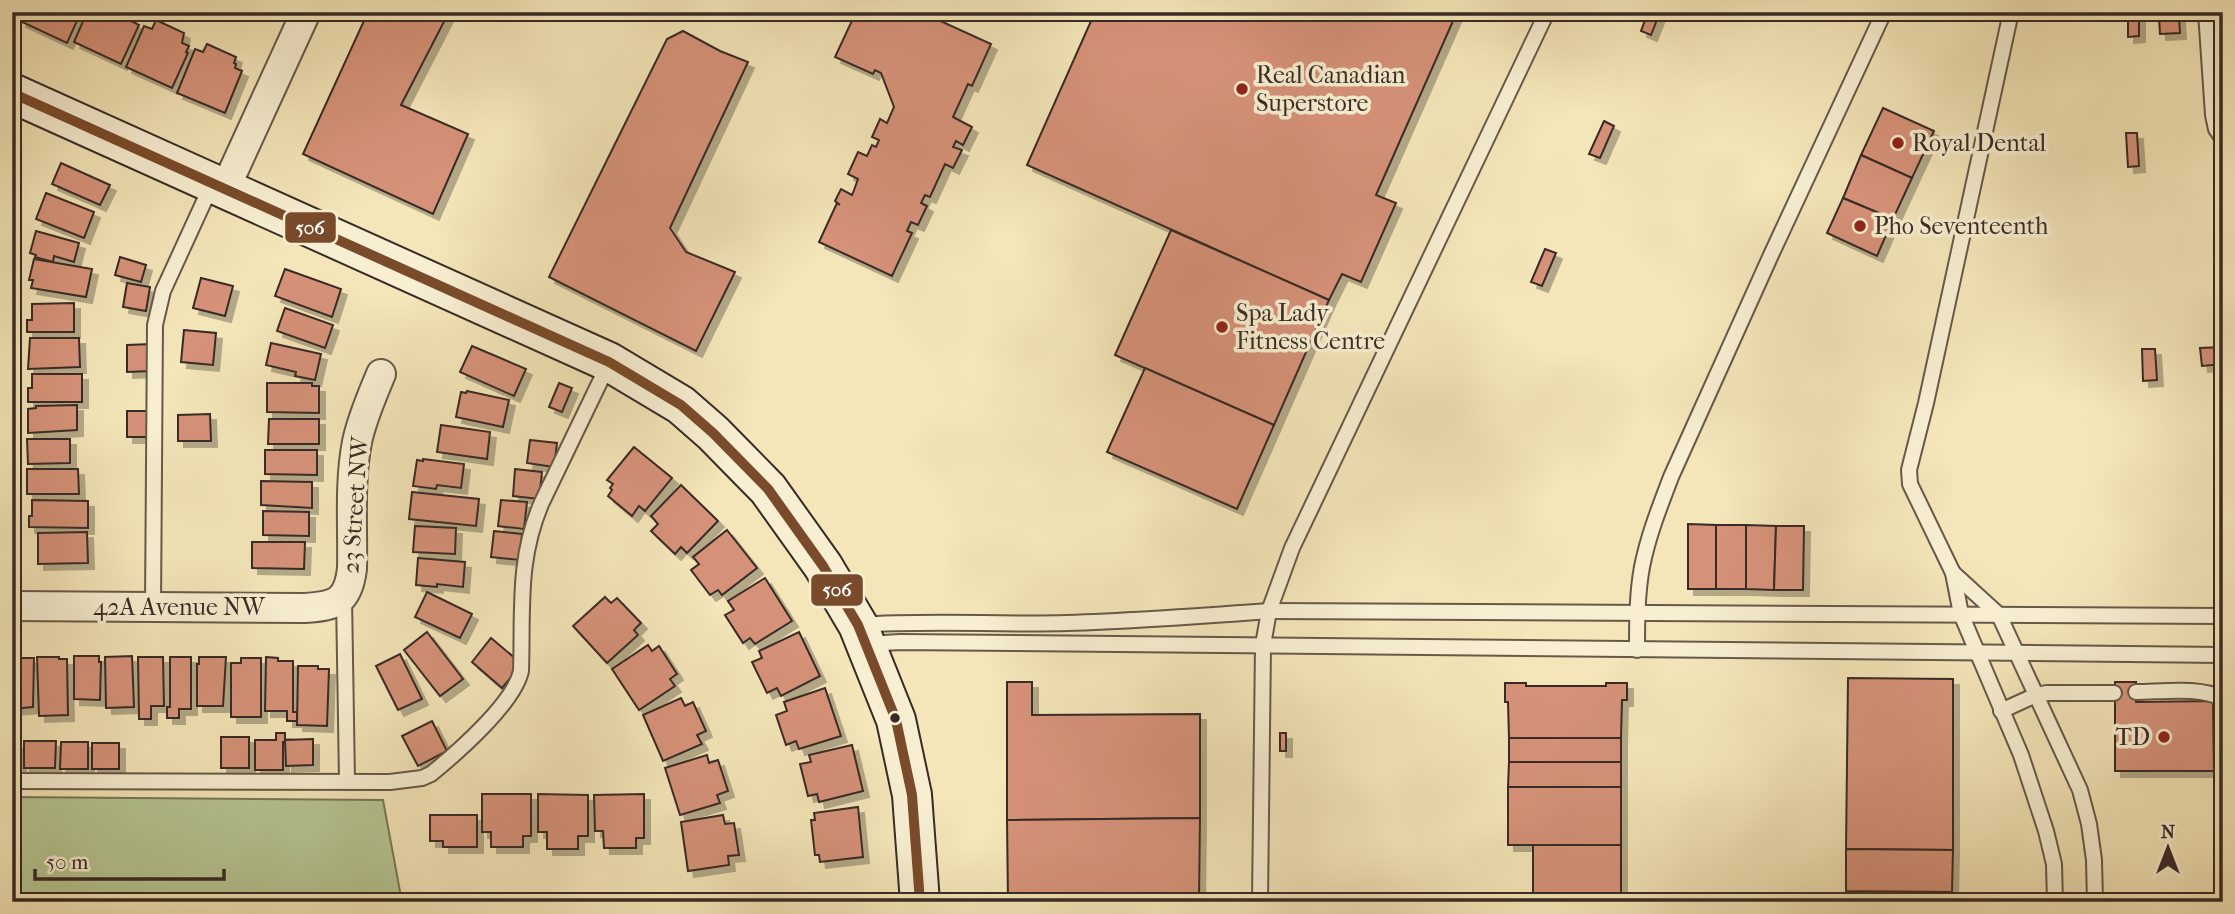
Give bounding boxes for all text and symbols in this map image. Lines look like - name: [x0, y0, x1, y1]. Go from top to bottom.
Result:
- place label: Real Canadian Superstore: [1256, 61, 1405, 117]
- marker: Real Canadian Superstore: [1234, 81, 1250, 97]
- place label: Royal Dental: [1912, 129, 2047, 157]
- marker: Royal Dental: [1890, 135, 1906, 151]
- line badge: 506: [284, 211, 337, 244]
- place label: Pho Seventeenth: [1874, 212, 2049, 240]
- text: 506: [296, 217, 325, 239]
- marker: Pho Seventeenth: [1852, 218, 1868, 234]
- place label: Spa Lady Fitness Centre: [1236, 299, 1385, 355]
- marker: Spa Lady Fitness Centre: [1214, 319, 1230, 335]
- street label: 23 Street NW: [336, 434, 374, 575]
- line badge: 506: [810, 573, 864, 607]
- text: 506: [823, 579, 852, 601]
- street label: 42A Avenue NW: [93, 593, 266, 621]
- unlabelled marker: [888, 711, 902, 725]
- place label: TD: [2116, 723, 2150, 751]
- marker: TD: [2156, 729, 2172, 745]
- north arrow: [2134, 813, 2204, 883]
- text: N: [2161, 821, 2176, 843]
- scale bar: [35, 837, 224, 881]
- text: 50 m: [46, 850, 89, 874]

